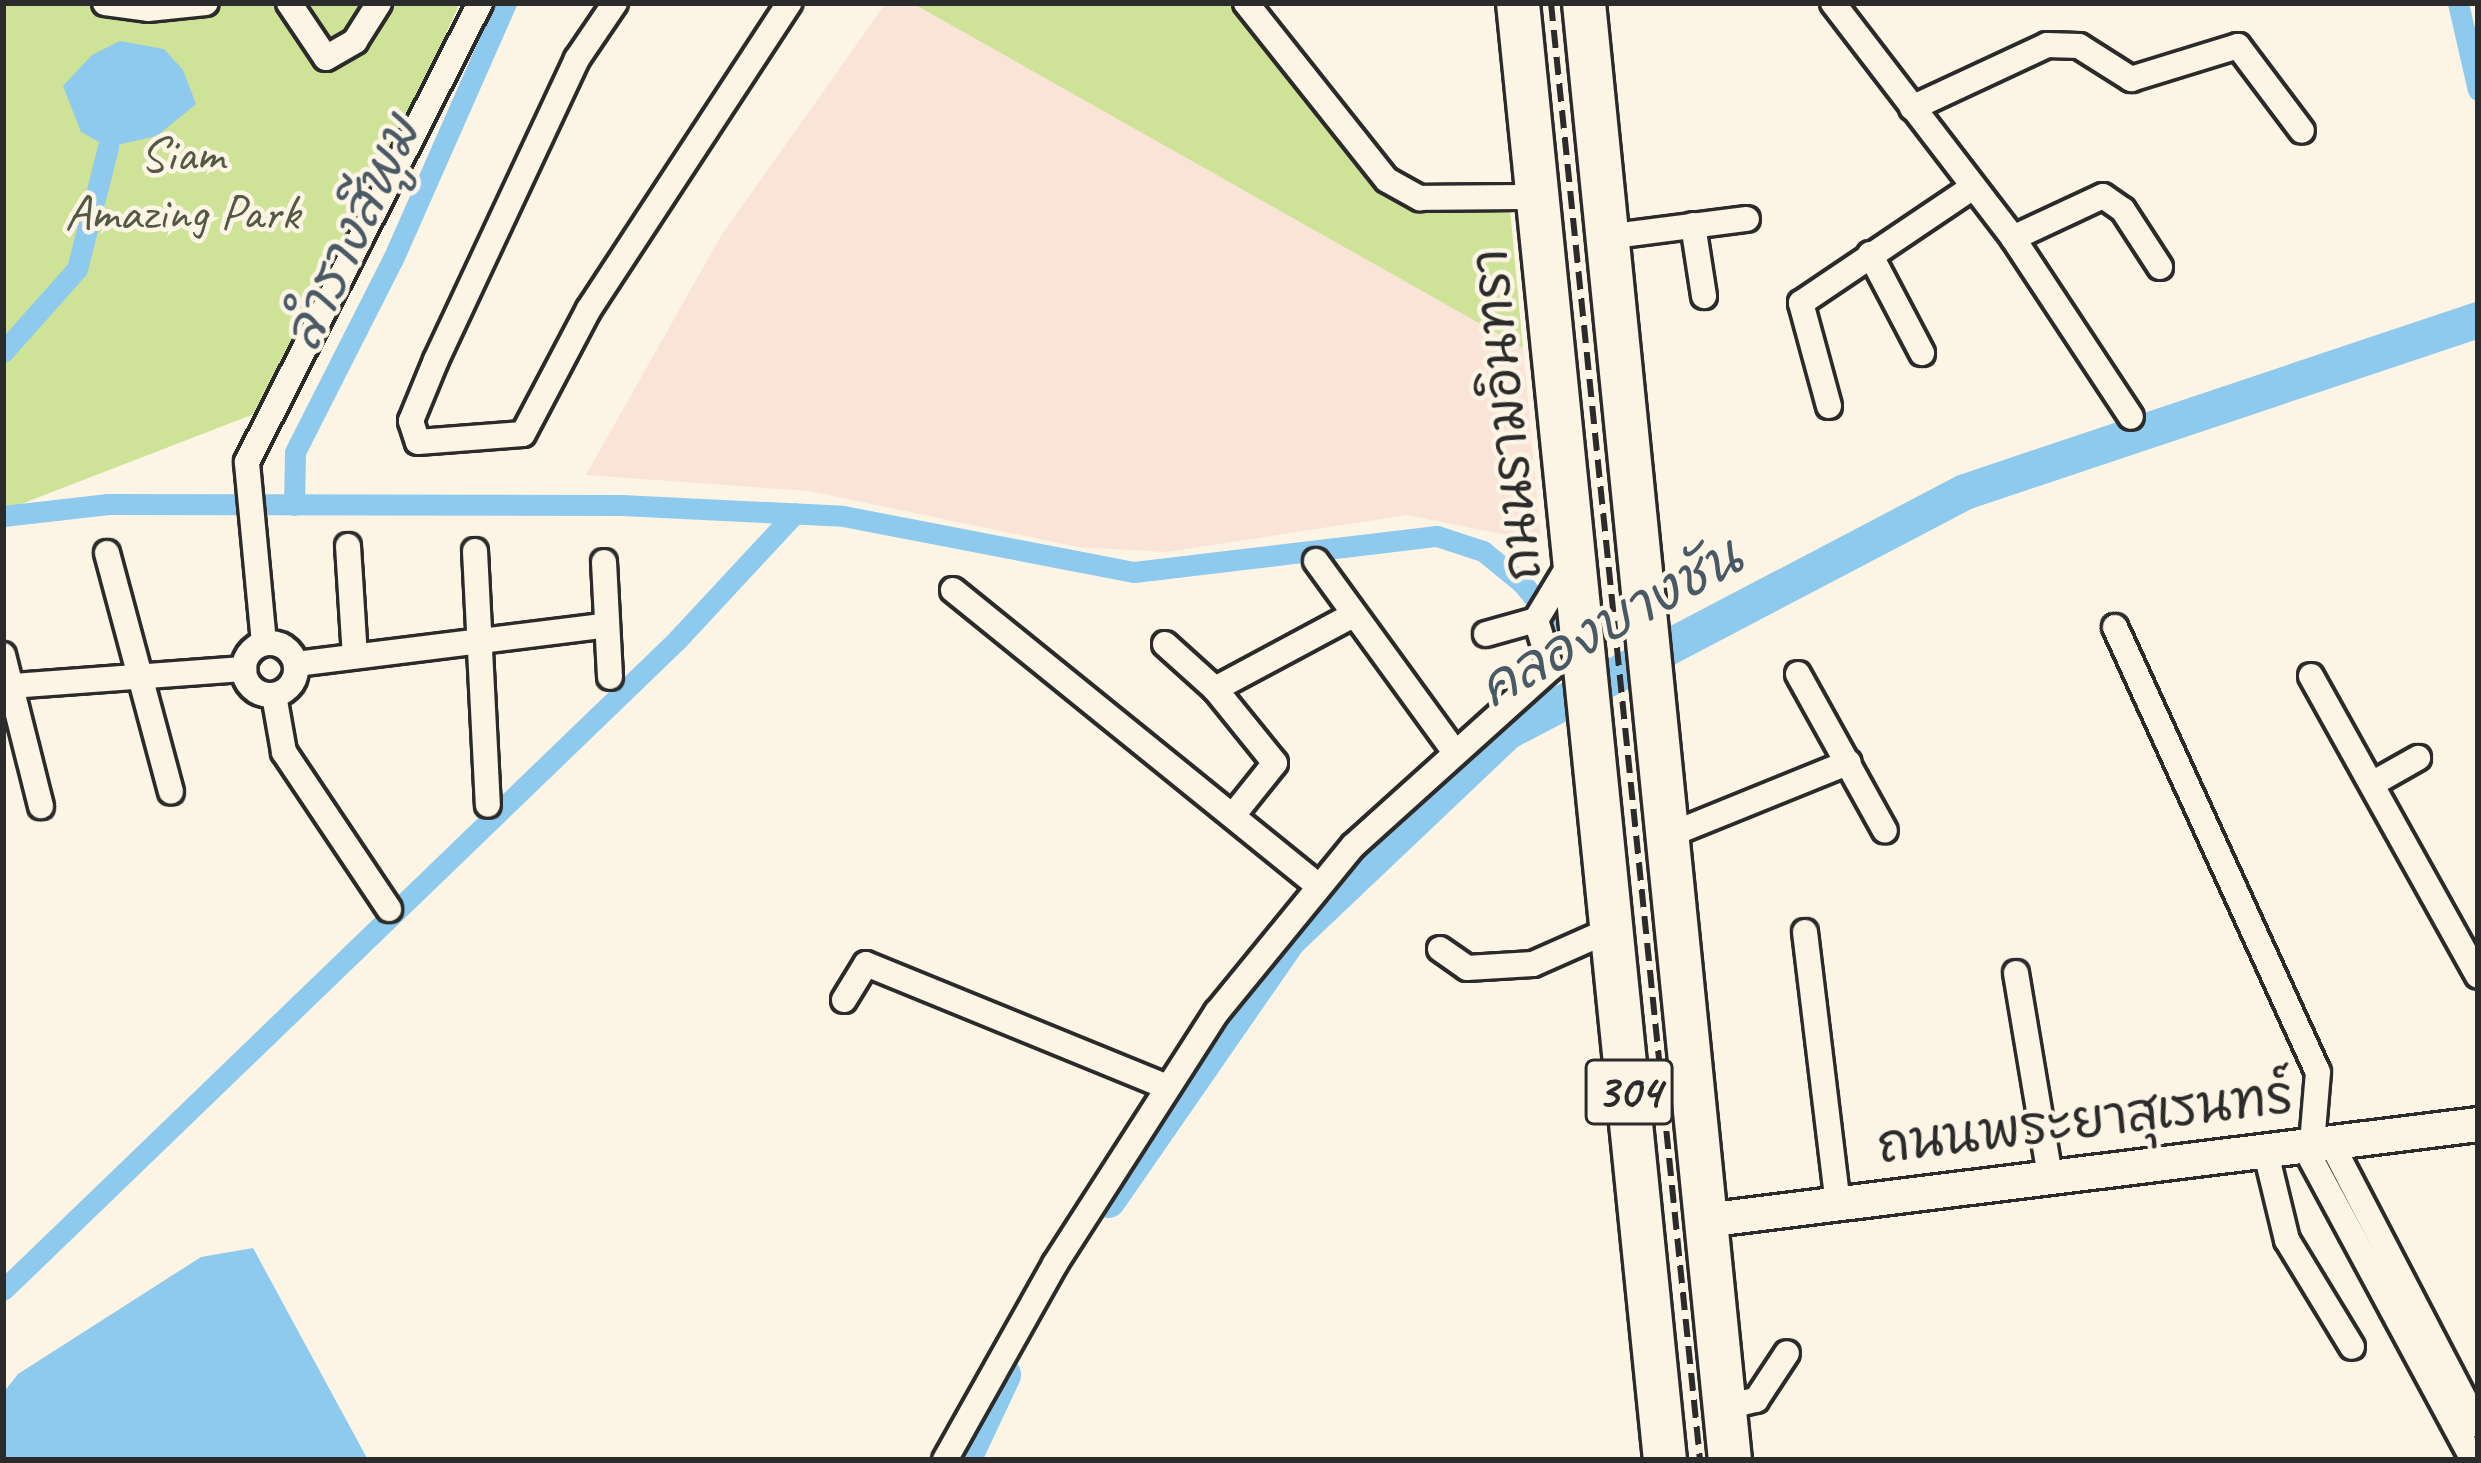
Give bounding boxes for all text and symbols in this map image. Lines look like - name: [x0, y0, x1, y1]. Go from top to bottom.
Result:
- water label: ลำรางสีพูม: [269, 106, 433, 360]
- park label: Siam Amazing Park: [64, 123, 300, 243]
- street label: ถนนรามอินทรา: [1458, 246, 1554, 584]
- water label: คลองบางชัน: [1467, 523, 1753, 721]
- road number: 304: [1584, 1050, 1674, 1134]
- street label: ถนนพระยาสุเรนทร์: [1874, 1064, 2296, 1176]

